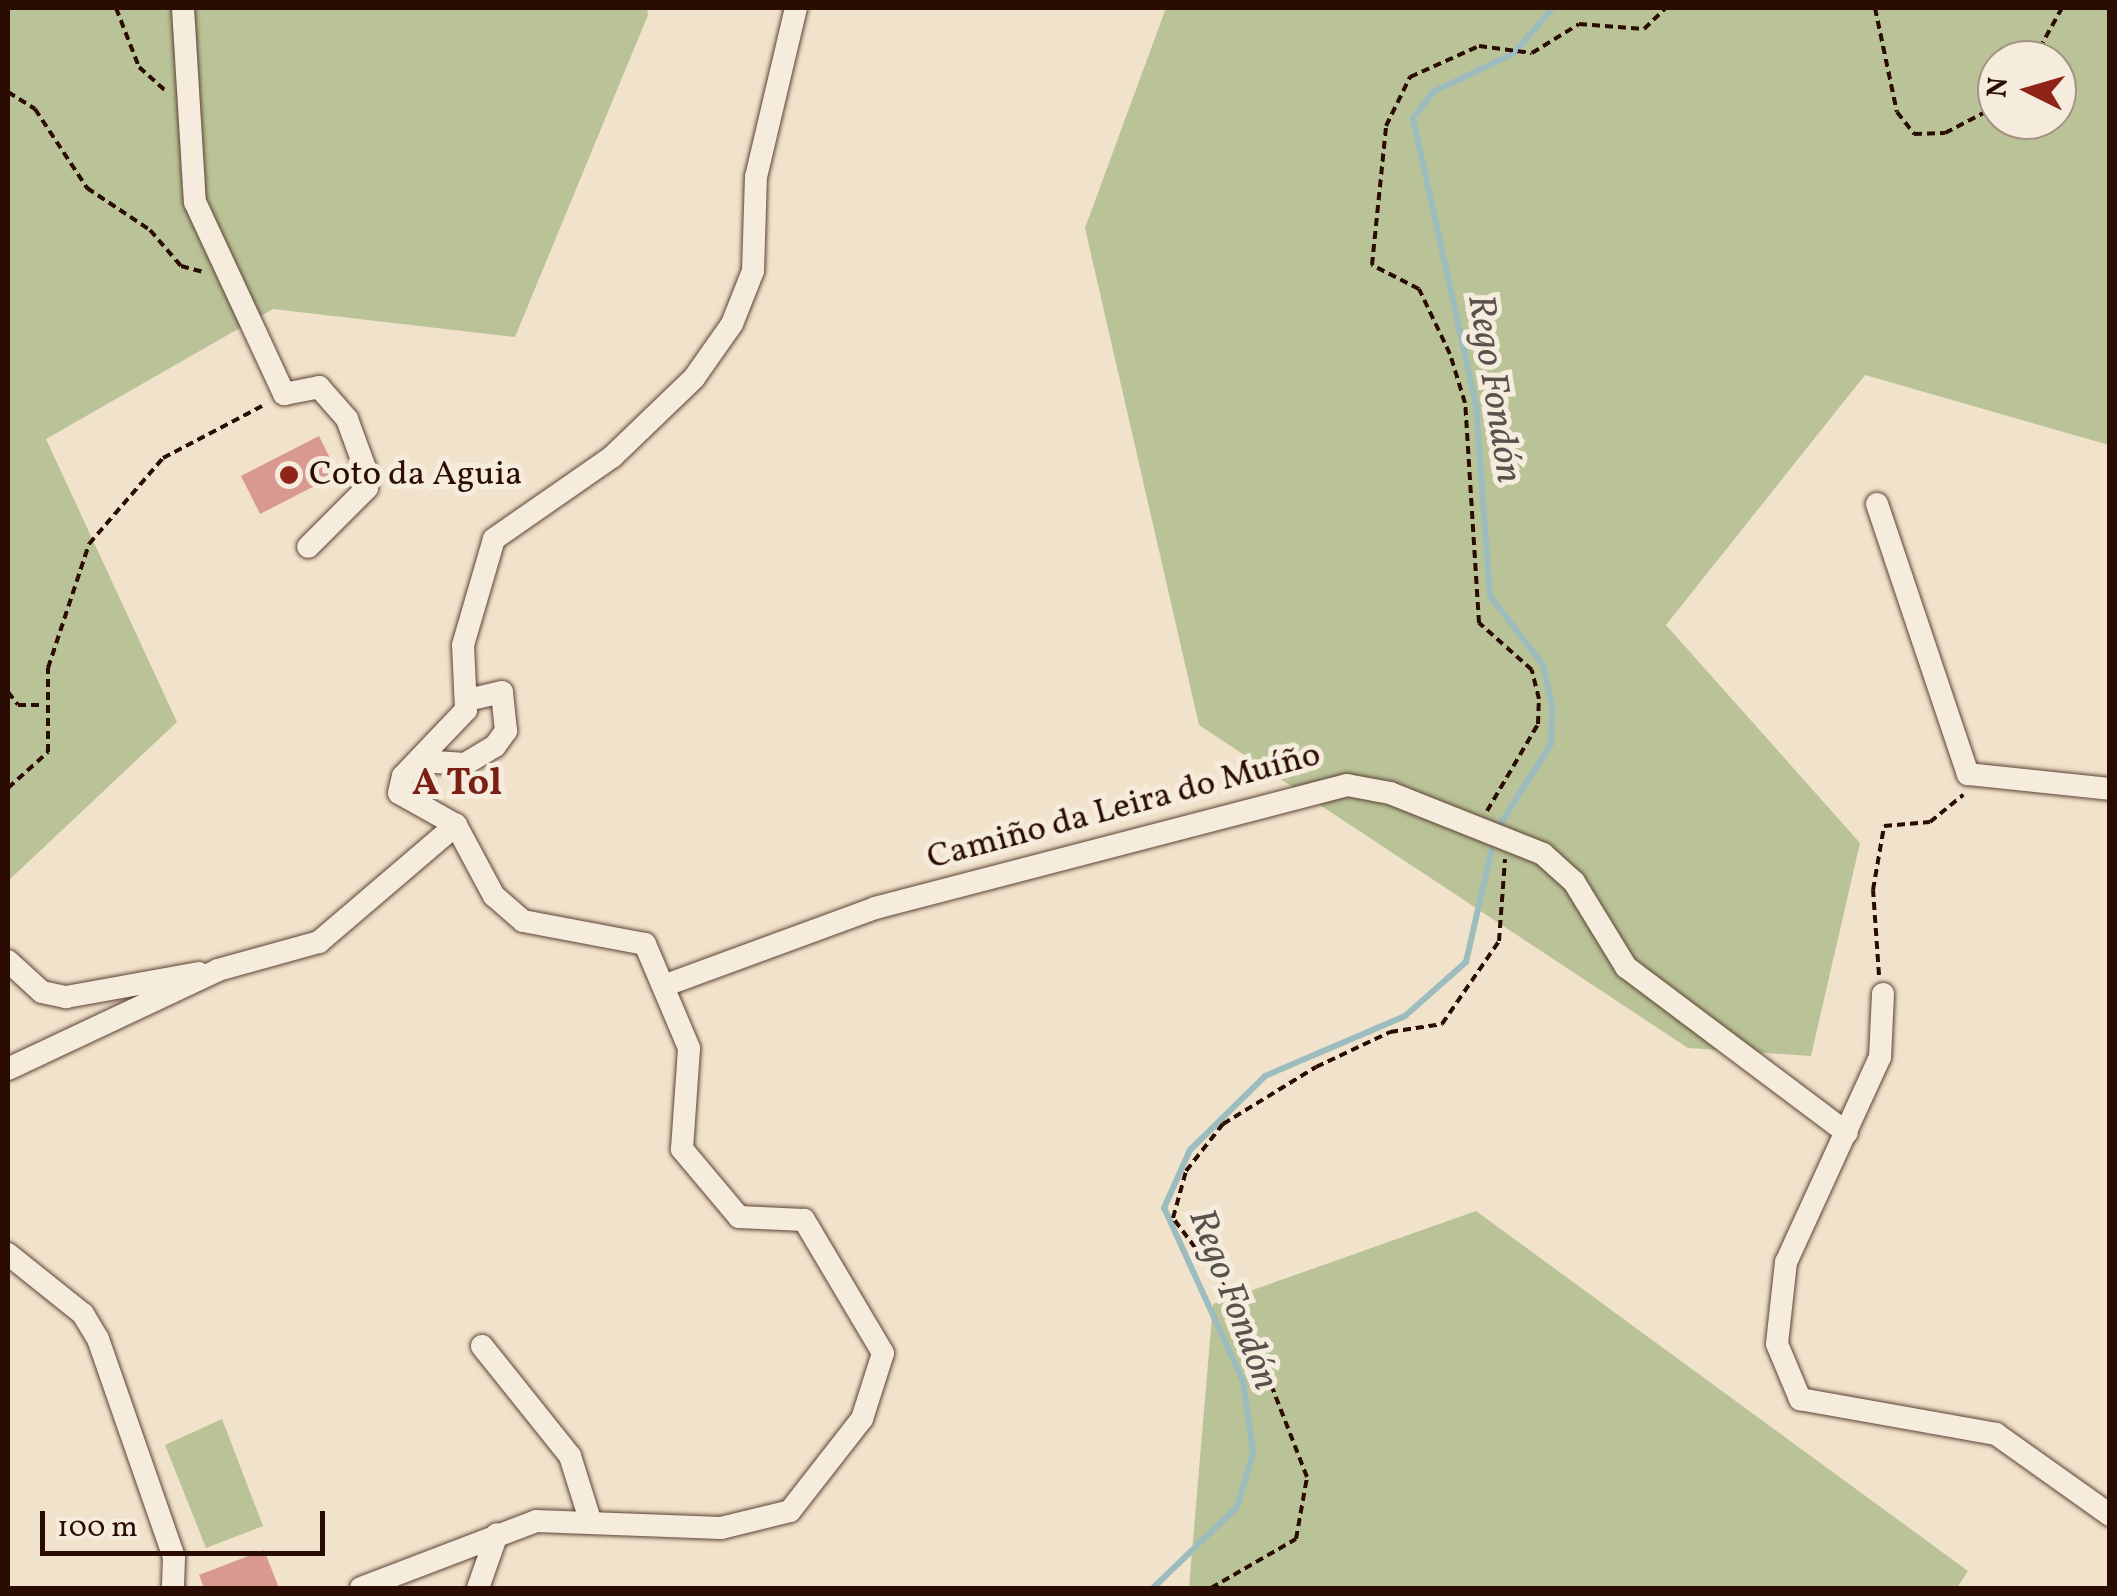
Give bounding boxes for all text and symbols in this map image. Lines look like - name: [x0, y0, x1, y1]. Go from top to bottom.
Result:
- north arrow: [1977, 40, 2077, 140]
- text: N: [1978, 76, 2019, 99]
- water label: Rego Fondón: [1456, 292, 1530, 486]
- place label: Coto da Aguia: [309, 454, 522, 496]
- marker: Coto da Aguia: [278, 464, 300, 486]
- street label: Camiño da Leira do Muíño: [923, 734, 1325, 880]
- district label: A Tol: [412, 762, 502, 808]
- water label: Rego Fondón: [1177, 1203, 1287, 1397]
- scale bar: [45, 1491, 330, 1553]
- text: 100 m: [57, 1507, 138, 1549]

